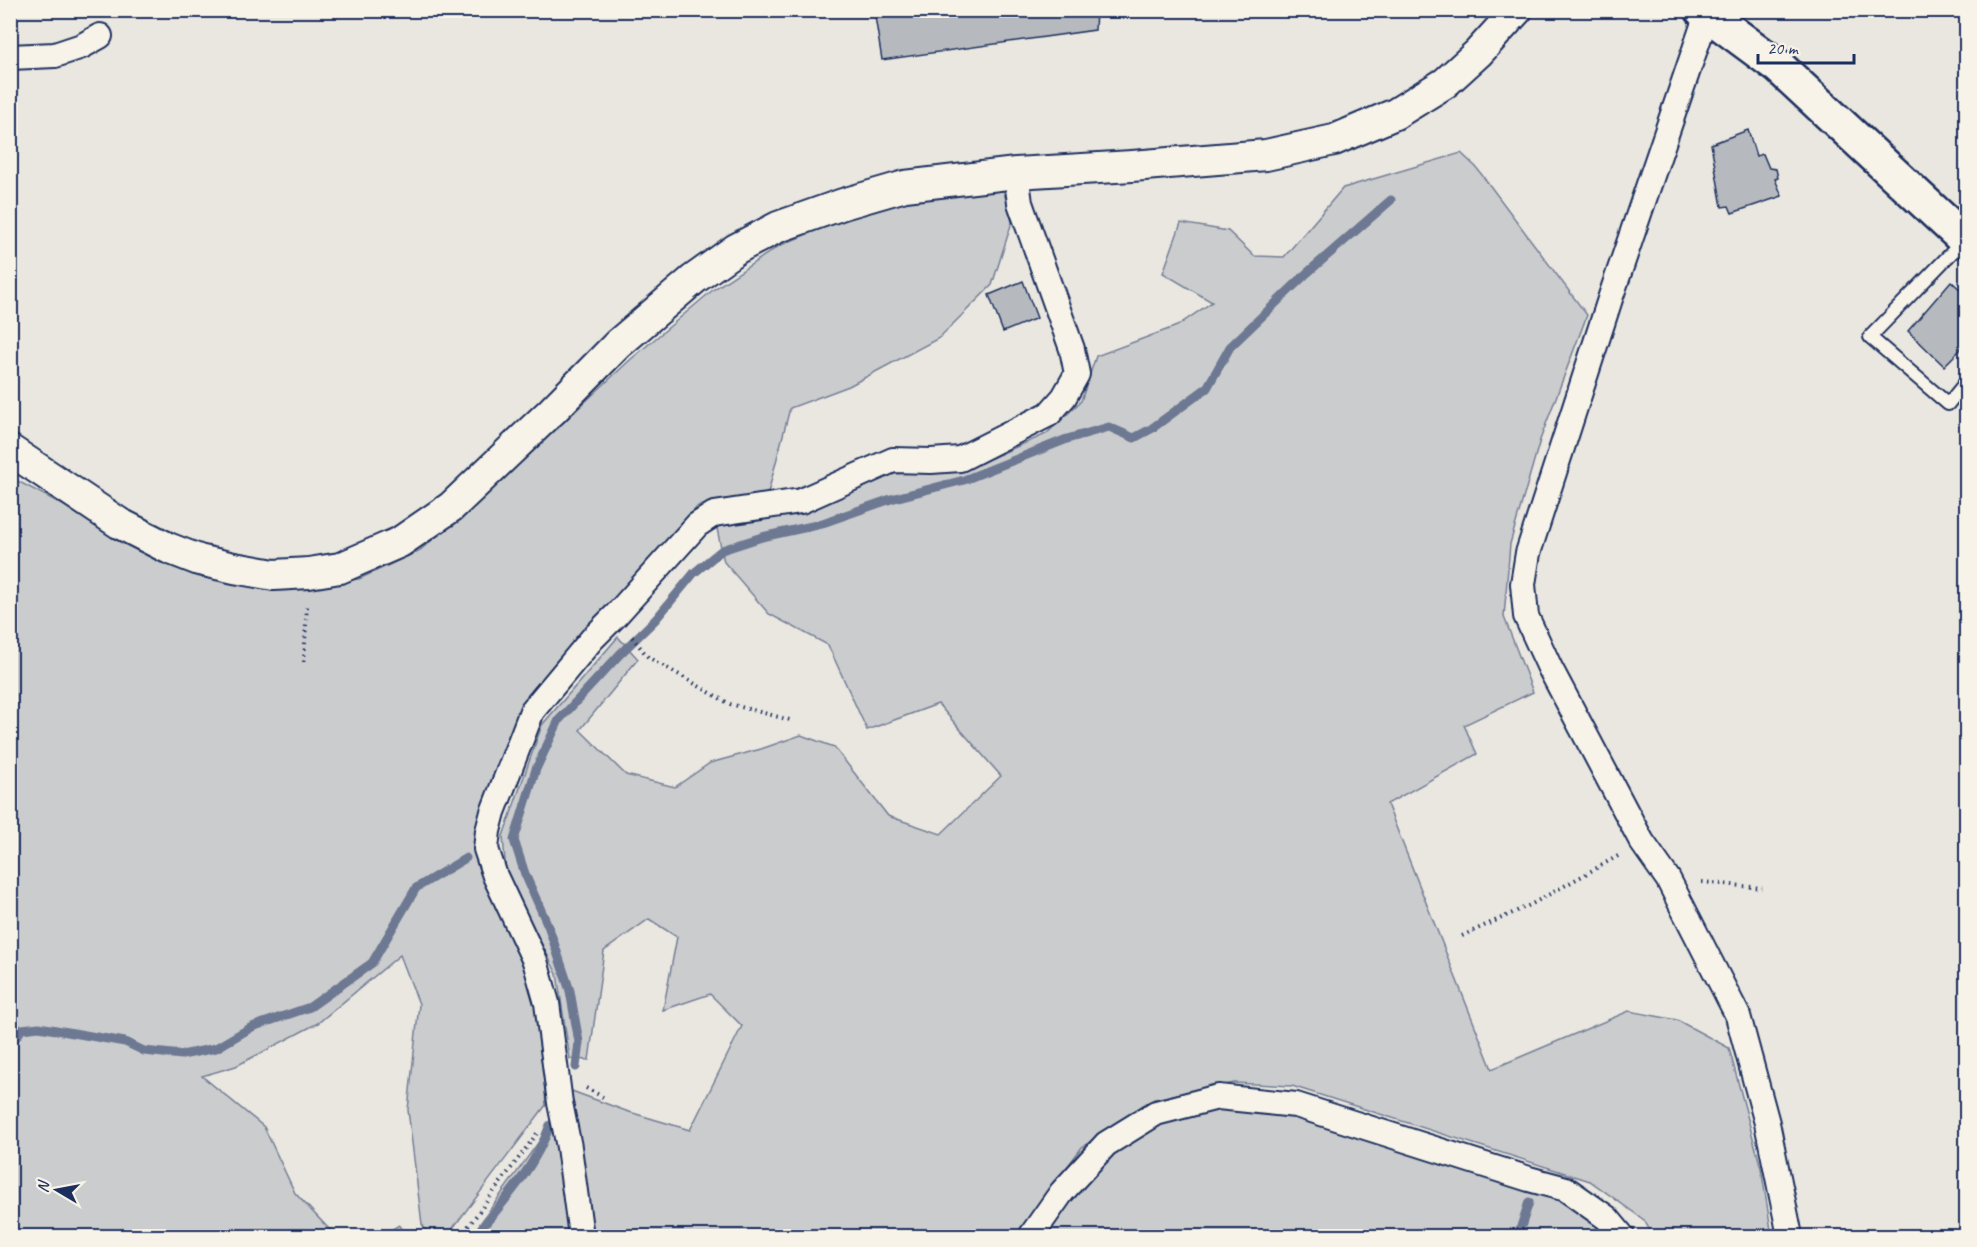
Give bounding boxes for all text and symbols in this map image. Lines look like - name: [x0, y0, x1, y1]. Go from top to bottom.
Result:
- scale bar: [1758, 27, 1854, 65]
- text: 20 m: [1767, 37, 1800, 59]
- north arrow: [27, 1160, 87, 1220]
- text: N: [33, 1178, 54, 1194]

